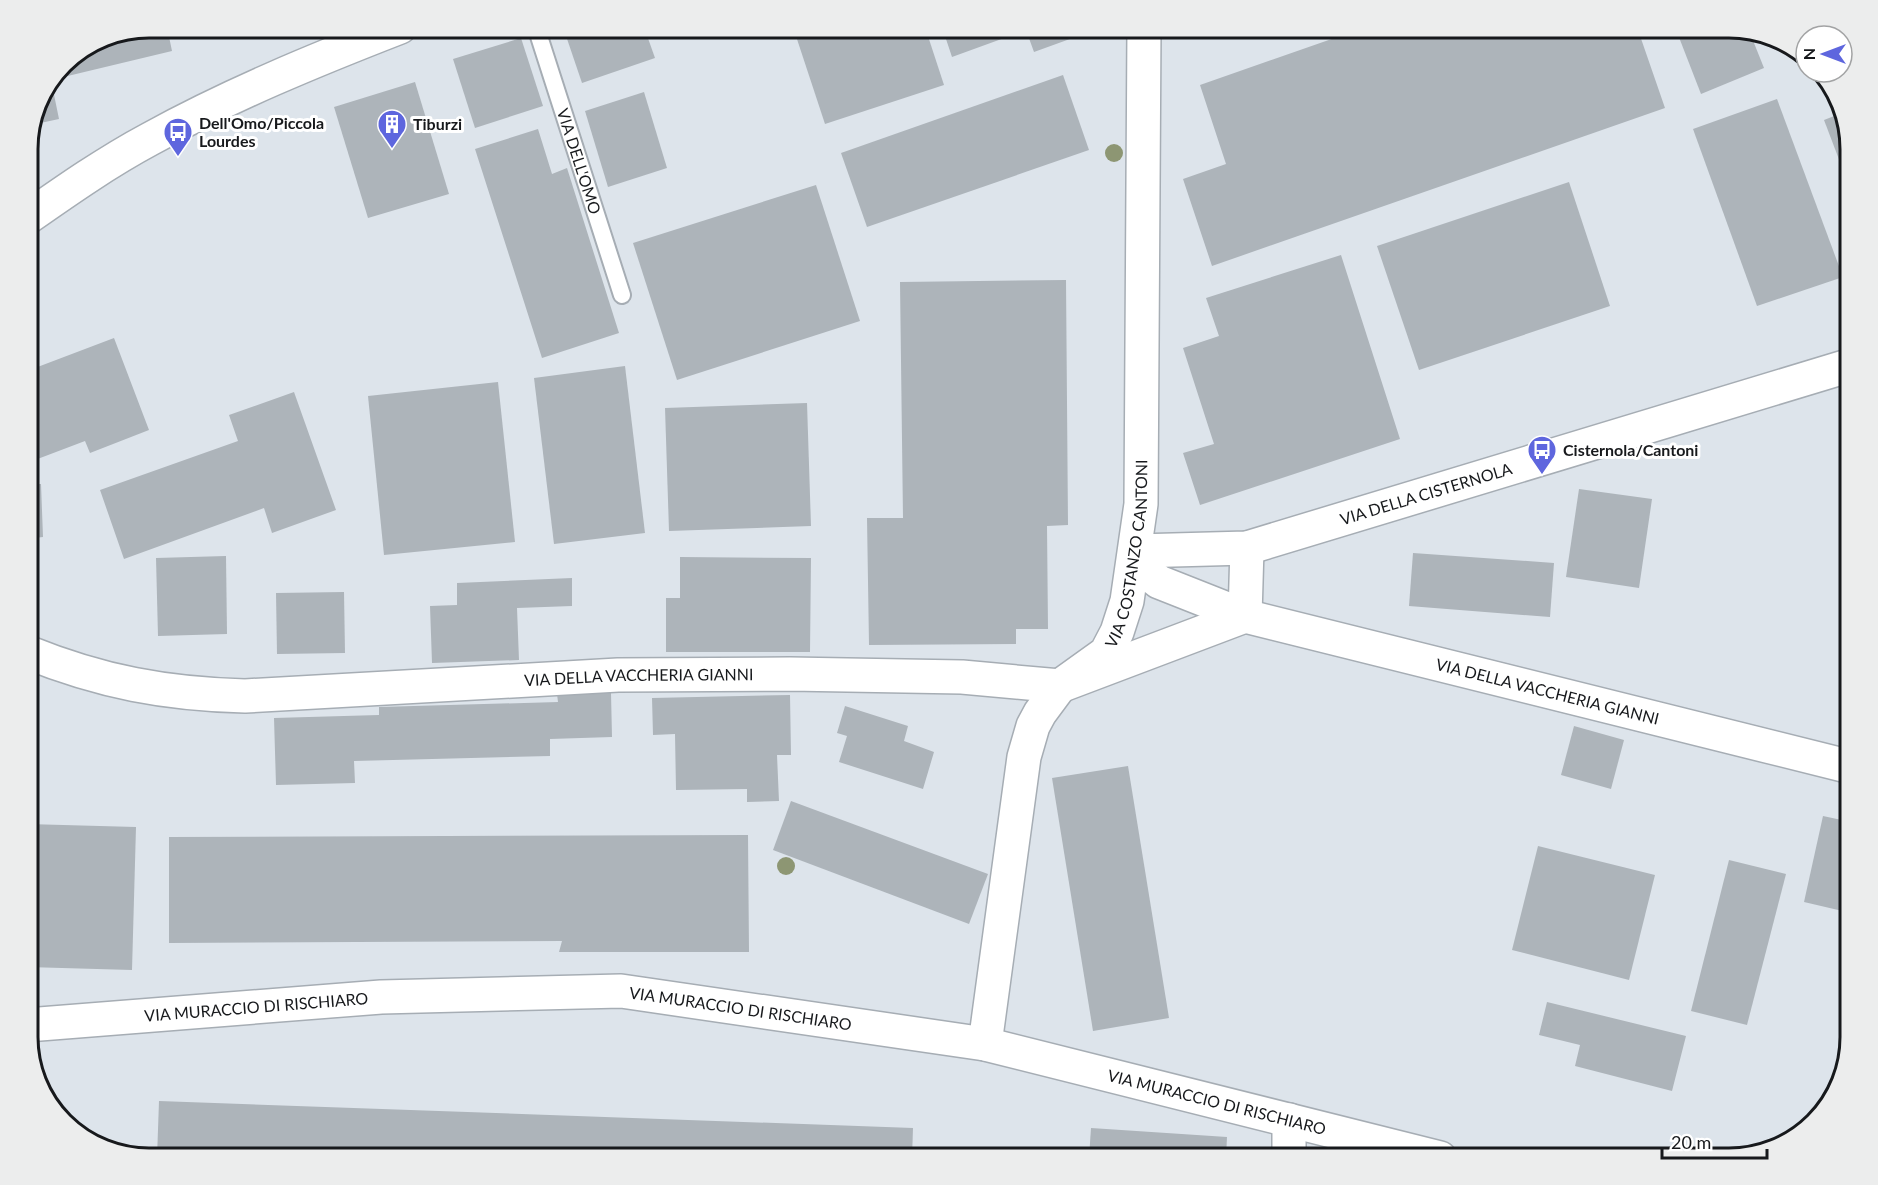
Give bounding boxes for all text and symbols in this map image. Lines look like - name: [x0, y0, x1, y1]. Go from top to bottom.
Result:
- north arrow: [1794, 24, 1854, 84]
- text: N: [1799, 48, 1818, 60]
- street label: VIA DELL'OMO: [554, 106, 605, 216]
- building icon: Tiburzi: [376, 108, 408, 150]
- place label: Dell'Omo/Piccola Lourdes: [199, 113, 324, 150]
- place label: Tiburzi: [413, 114, 462, 133]
- bus stop icon: Dell'Omo/Piccola Lourdes: [162, 116, 194, 158]
- bus stop icon: Cisternola/Cantoni: [1526, 434, 1558, 476]
- place label: Cisternola/Cantoni: [1563, 440, 1698, 459]
- street label: VIA DELLA CISTERNOLA: [1338, 458, 1514, 528]
- street label: VIA COSTANZO CANTONI: [1101, 459, 1150, 651]
- street label: VIA DELLA VACCHERIA GIANNI: [1434, 654, 1661, 728]
- street label: VIA DELLA VACCHERIA GIANNI: [524, 664, 753, 689]
- street label: VIA MURACCIO DI RISCHIARO: [628, 982, 853, 1034]
- street label: VIA MURACCIO DI RISCHIARO: [144, 988, 369, 1025]
- street label: VIA MURACCIO DI RISCHIARO: [1106, 1065, 1328, 1138]
- scale bar: [1662, 1122, 1767, 1160]
- text: 20 m: [1671, 1131, 1711, 1153]

